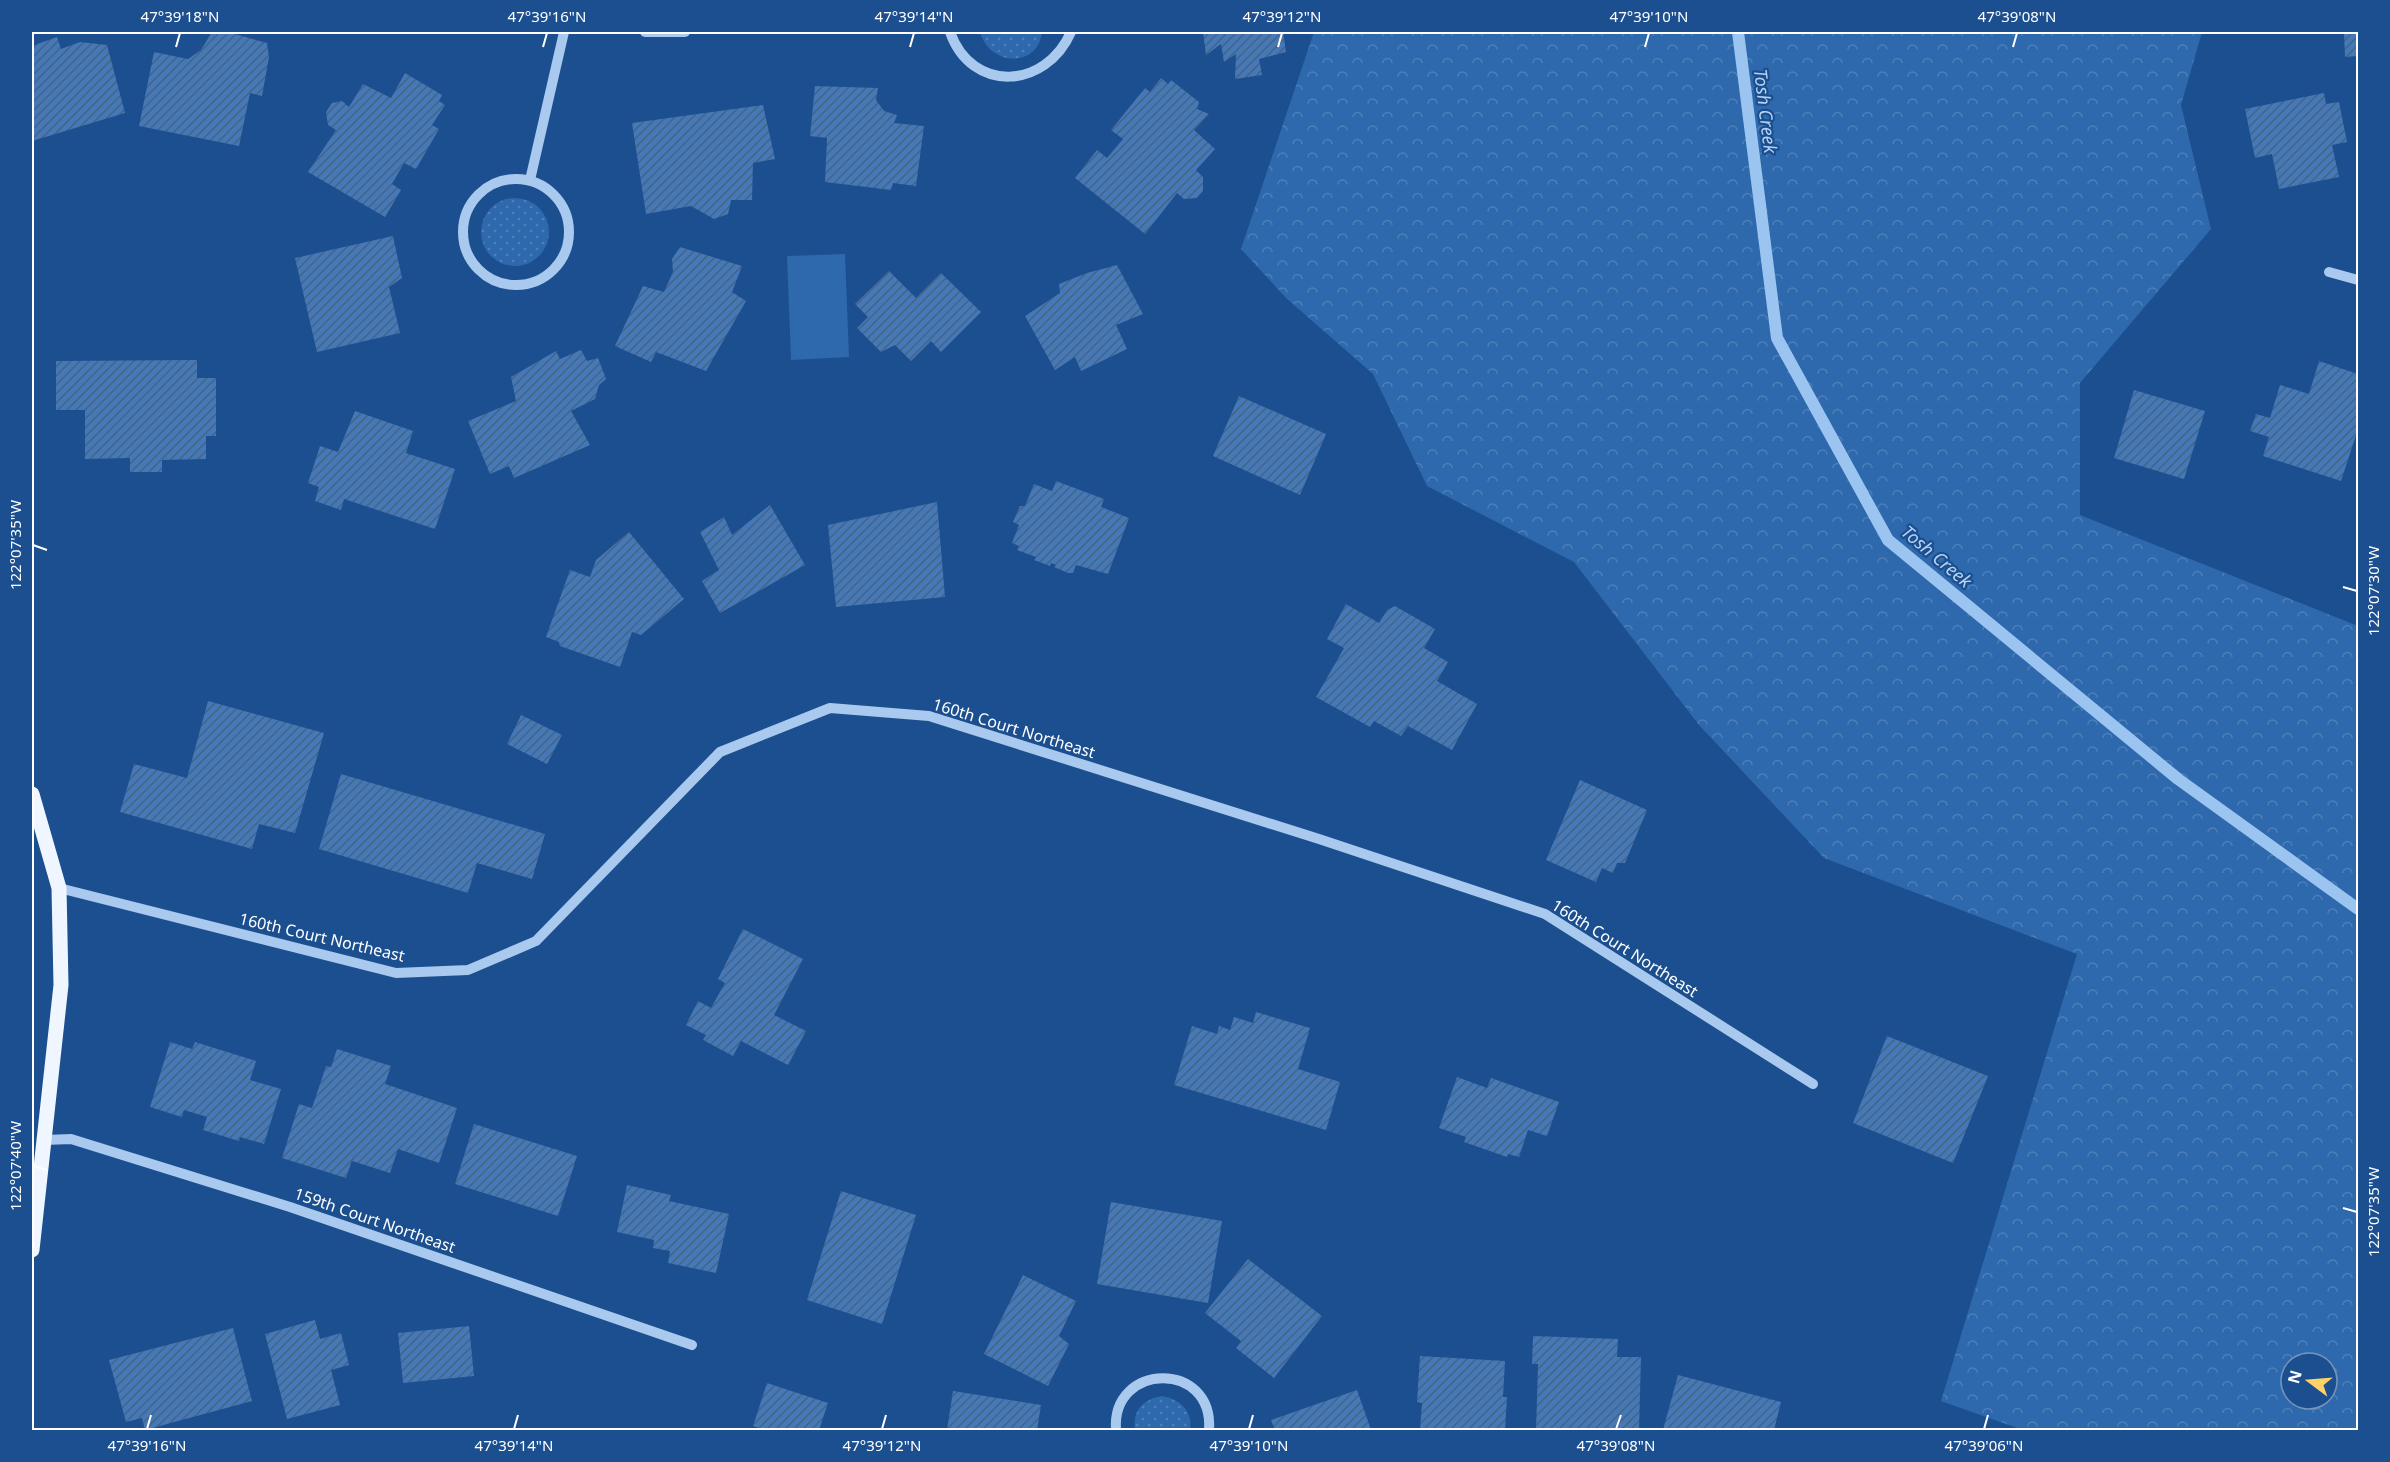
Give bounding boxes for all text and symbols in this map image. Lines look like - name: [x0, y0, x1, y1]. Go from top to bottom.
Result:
- text: 47°39'18"N: [141, 6, 219, 26]
- text: 47°39'16"N: [508, 6, 586, 26]
- text: 47°39'14"N: [875, 6, 953, 26]
- text: 47°39'12"N: [1243, 6, 1321, 26]
- text: 47°39'10"N: [1610, 6, 1688, 26]
- text: 47°39'08"N: [1978, 6, 2056, 26]
- water label: Tosh Creek: [1749, 67, 1783, 156]
- text: 122°07'35"W: [5, 500, 25, 590]
- water label: Tosh Creek: [1897, 519, 1978, 593]
- text: 122°07'30"W: [2363, 546, 2383, 636]
- street label: 160th Court Northeast: [930, 693, 1098, 763]
- street label: 160th Court Northeast: [1547, 894, 1703, 1002]
- street label: 160th Court Northeast: [237, 907, 407, 967]
- text: 122°07'40"W: [5, 1121, 25, 1211]
- text: 122°07'35"W: [2363, 1167, 2383, 1257]
- street label: 159th Court Northeast: [291, 1182, 459, 1258]
- north arrow: [2279, 1351, 2339, 1411]
- text: N: [2282, 1368, 2307, 1386]
- text: 47°39'16"N: [108, 1435, 186, 1455]
- text: 47°39'14"N: [475, 1435, 553, 1455]
- text: 47°39'12"N: [843, 1435, 921, 1455]
- text: 47°39'10"N: [1210, 1435, 1288, 1455]
- text: 47°39'08"N: [1577, 1435, 1655, 1455]
- text: 47°39'06"N: [1945, 1435, 2023, 1455]

